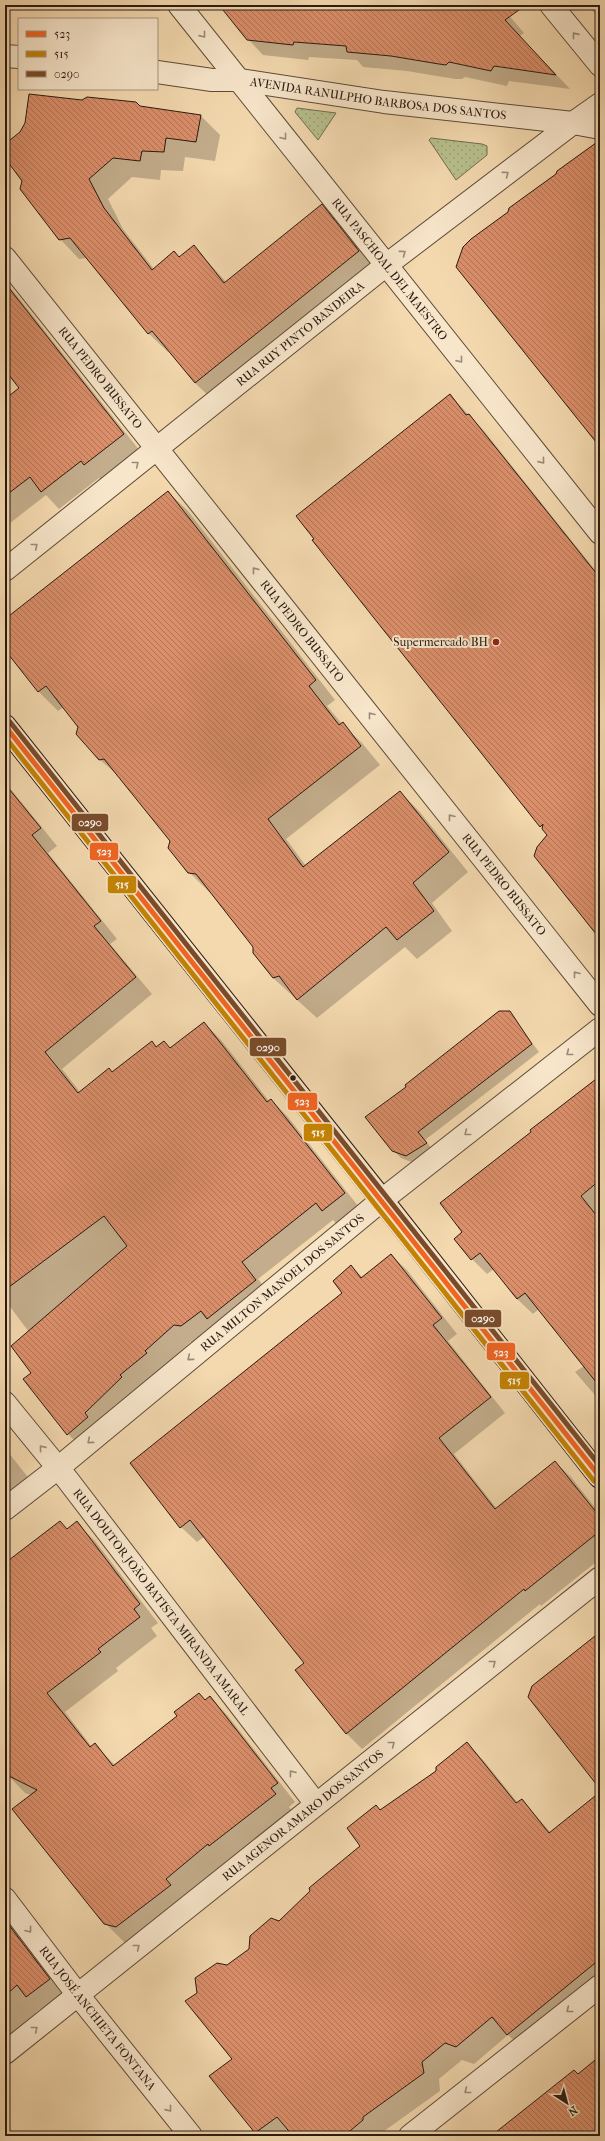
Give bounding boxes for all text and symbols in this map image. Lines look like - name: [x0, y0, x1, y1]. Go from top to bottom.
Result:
- legend: [18, 18, 158, 90]
- text: 523: [54, 27, 70, 41]
- one-way arrow: [199, 31, 206, 38]
- one-way arrow: [573, 33, 580, 40]
- text: 515: [54, 47, 69, 61]
- text: 0290: [54, 67, 80, 81]
- street label: AVENIDA RANULPHO BARBOSA DOS SANTOS: [248, 74, 507, 123]
- one-way arrow: [280, 132, 287, 139]
- one-way arrow: [502, 171, 509, 179]
- street label: RUA PASCHOAL DEL MAESTRO: [329, 196, 451, 343]
- one-way arrow: [398, 251, 405, 258]
- street label: RUA RUY PINTO BANDEIRA: [233, 278, 367, 389]
- street label: RUA PEDRO BUSSATO: [55, 324, 145, 432]
- one-way arrow: [456, 355, 463, 362]
- one-way arrow: [537, 456, 544, 464]
- one-way arrow: [132, 462, 139, 469]
- one-way arrow: [31, 544, 38, 551]
- one-way arrow: [253, 567, 260, 574]
- street label: RUA PEDRO BUSSATO: [257, 577, 347, 685]
- place label: Supermercado BH: [393, 635, 488, 649]
- marker: Supermercado BH: [491, 637, 501, 647]
- one-way arrow: [368, 713, 375, 720]
- line badge: 0290: [71, 813, 109, 832]
- one-way arrow: [449, 815, 456, 822]
- text: 0290: [78, 816, 102, 829]
- street label: RUA PEDRO BUSSATO: [459, 831, 549, 938]
- line badge: 523: [89, 842, 119, 861]
- text: 523: [97, 845, 112, 858]
- line badge: 515: [107, 875, 137, 894]
- text: 515: [115, 878, 129, 891]
- one-way arrow: [573, 971, 580, 979]
- line badge: 0290: [249, 1037, 287, 1057]
- text: 0290: [256, 1041, 280, 1054]
- one-way arrow: [567, 1048, 574, 1055]
- unlabelled marker: [288, 1073, 298, 1083]
- line badge: 523: [287, 1092, 318, 1111]
- text: 523: [295, 1095, 310, 1108]
- line badge: 515: [303, 1123, 333, 1142]
- text: 515: [311, 1126, 325, 1139]
- one-way arrow: [465, 1129, 472, 1136]
- street label: RUA MILTON MANOEL DOS SANTOS: [198, 1211, 367, 1354]
- line badge: 0290: [464, 1309, 502, 1328]
- text: 0290: [471, 1312, 495, 1325]
- line badge: 523: [486, 1342, 516, 1361]
- text: 523: [494, 1346, 509, 1359]
- one-way arrow: [188, 1354, 195, 1361]
- line badge: 515: [499, 1371, 530, 1390]
- text: 515: [507, 1374, 521, 1387]
- one-way arrow: [88, 1437, 95, 1444]
- one-way arrow: [39, 1446, 46, 1453]
- street label: RUA DOUTOR JOÃO BATISTA MIRANDA AMARAL: [70, 1486, 253, 1718]
- one-way arrow: [489, 1661, 496, 1668]
- one-way arrow: [387, 1741, 394, 1748]
- street label: RUA AGENOR AMARO DOS SANTOS: [219, 1747, 386, 1884]
- one-way arrow: [290, 1771, 297, 1778]
- one-way arrow: [24, 1926, 31, 1933]
- street label: RUA JOSÉ ANCHIETA FONTANA: [36, 1943, 159, 2093]
- one-way arrow: [132, 1945, 140, 1952]
- one-way arrow: [567, 2005, 574, 2012]
- one-way arrow: [31, 2026, 38, 2033]
- north arrow: [547, 2083, 587, 2123]
- one-way arrow: [465, 2086, 472, 2093]
- text: N: [565, 2103, 580, 2119]
- one-way arrow: [165, 2105, 172, 2112]

